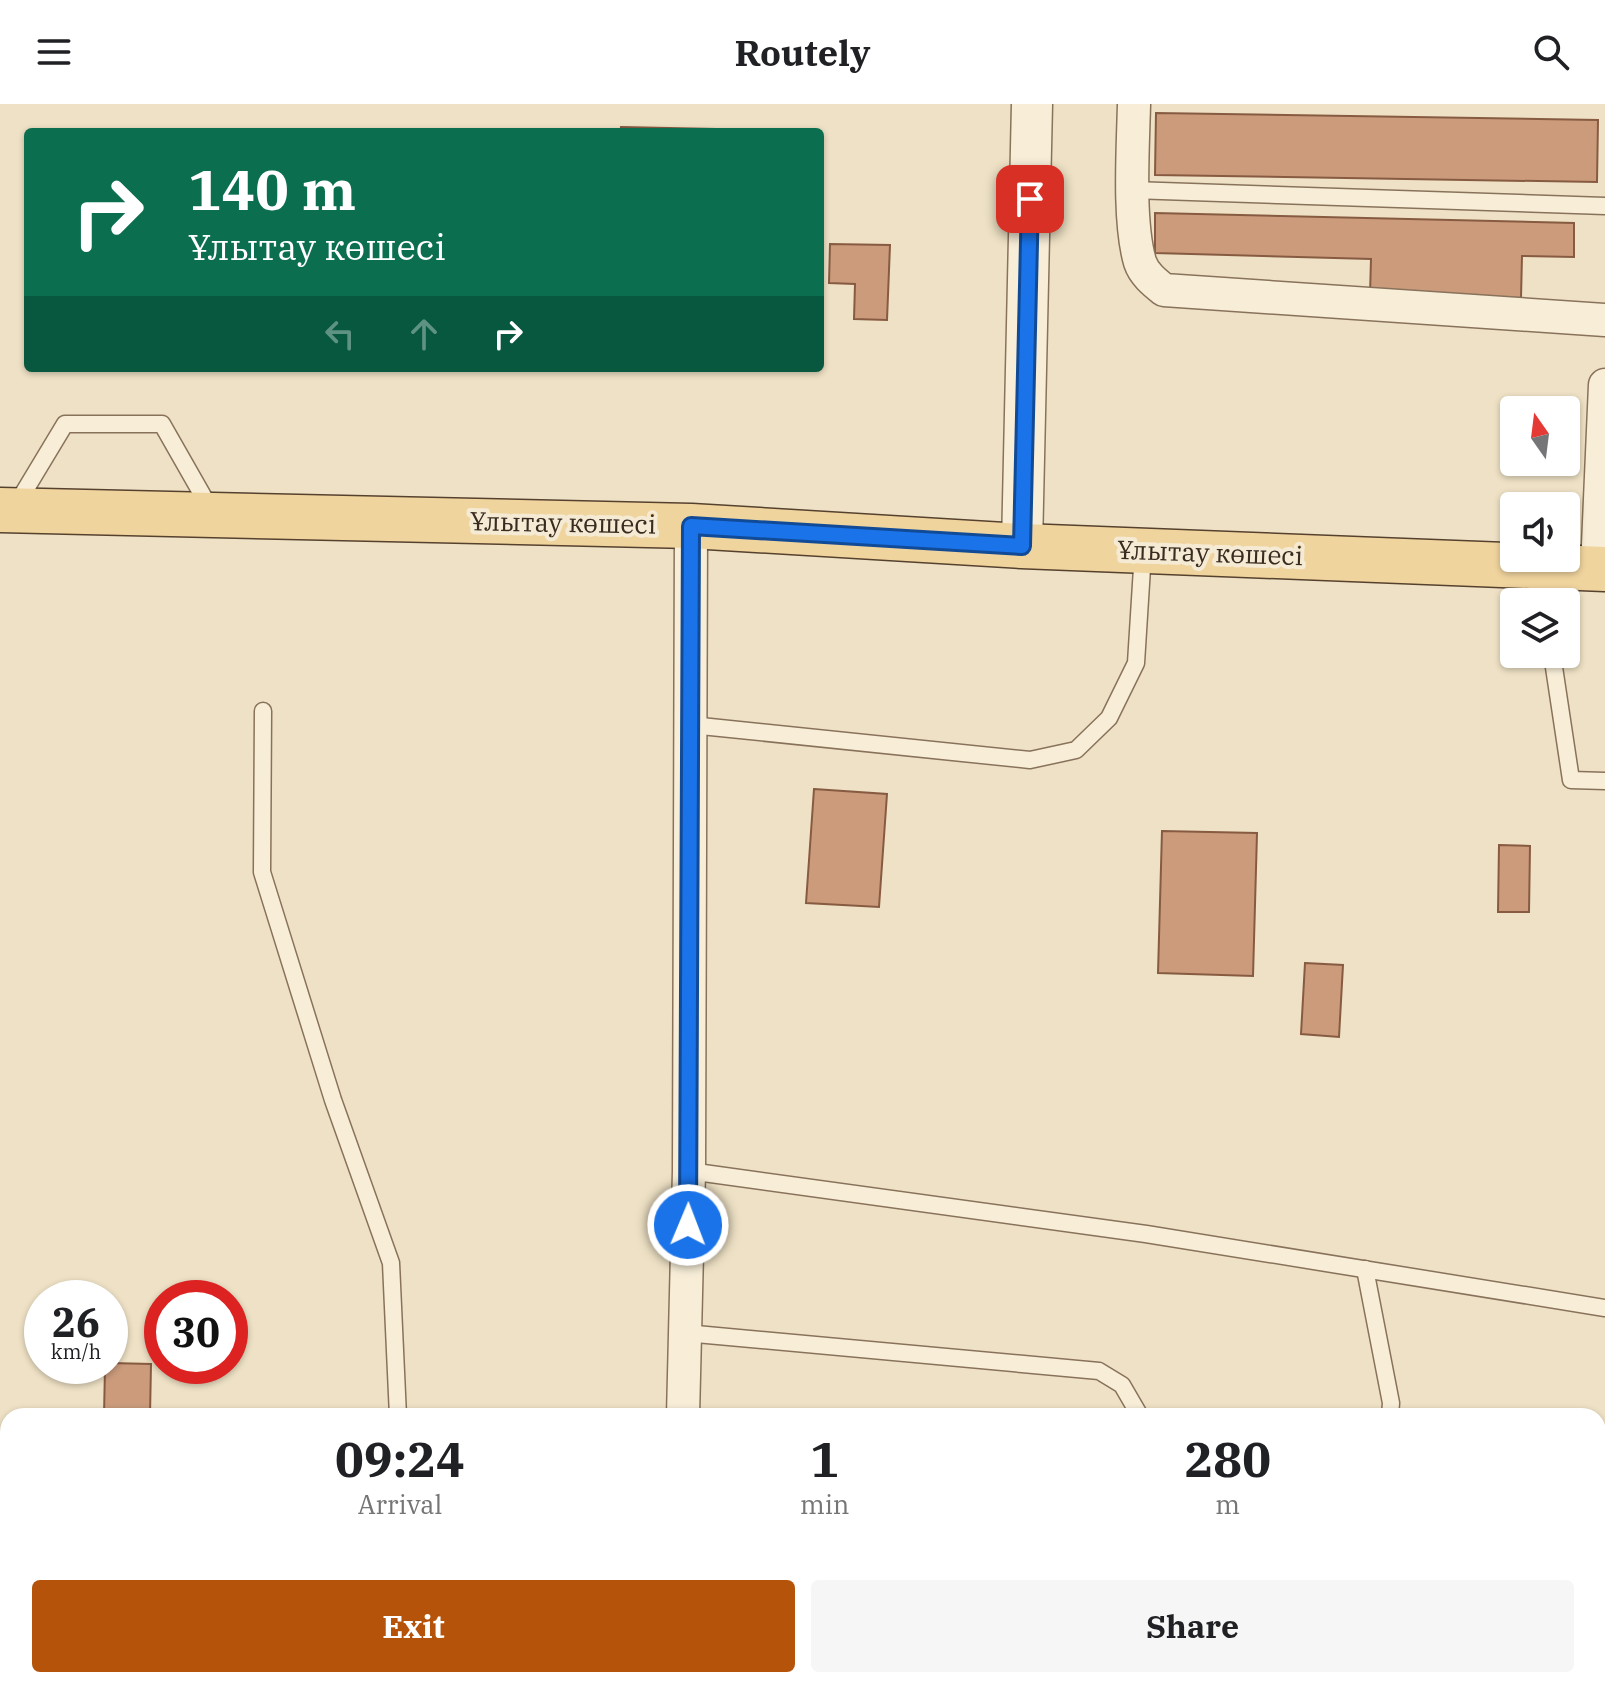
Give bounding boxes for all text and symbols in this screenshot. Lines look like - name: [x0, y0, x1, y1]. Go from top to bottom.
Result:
- text: Routely: [735, 29, 870, 76]
- icon: menu: [32, 30, 76, 74]
- icon: search: [1529, 30, 1573, 74]
- text: 140 m: [188, 153, 356, 225]
- icon: right: [56, 160, 160, 264]
- pin: [996, 165, 1064, 233]
- icon: arrive: [1008, 177, 1052, 221]
- text: Ұлытау көшесі: [188, 223, 446, 270]
- icon: left: [318, 312, 362, 356]
- icon: ahead: [402, 312, 446, 356]
- icon: right: [486, 312, 530, 356]
- north arrow: [1500, 396, 1580, 476]
- map controls: [1500, 396, 1580, 668]
- button: sound: [1500, 492, 1580, 572]
- street label: Ұлытау көшесі: [470, 503, 656, 541]
- street label: Ұлытау көшесі: [1116, 532, 1304, 572]
- button: layers: [1500, 588, 1580, 668]
- position arrow: [646, 1183, 730, 1267]
- speed limit sign: 30: [144, 1280, 248, 1384]
- text: 26: [52, 1296, 100, 1348]
- text: km/h: [51, 1338, 101, 1365]
- text: 09:24: [335, 1428, 465, 1490]
- text: 1: [810, 1428, 839, 1490]
- text: 280: [1185, 1428, 1271, 1490]
- text: Arrival: [358, 1487, 442, 1521]
- text: min: [800, 1487, 849, 1521]
- text: m: [1215, 1487, 1240, 1521]
- button: Exit: [32, 1580, 795, 1672]
- button: Share: [811, 1580, 1574, 1672]

